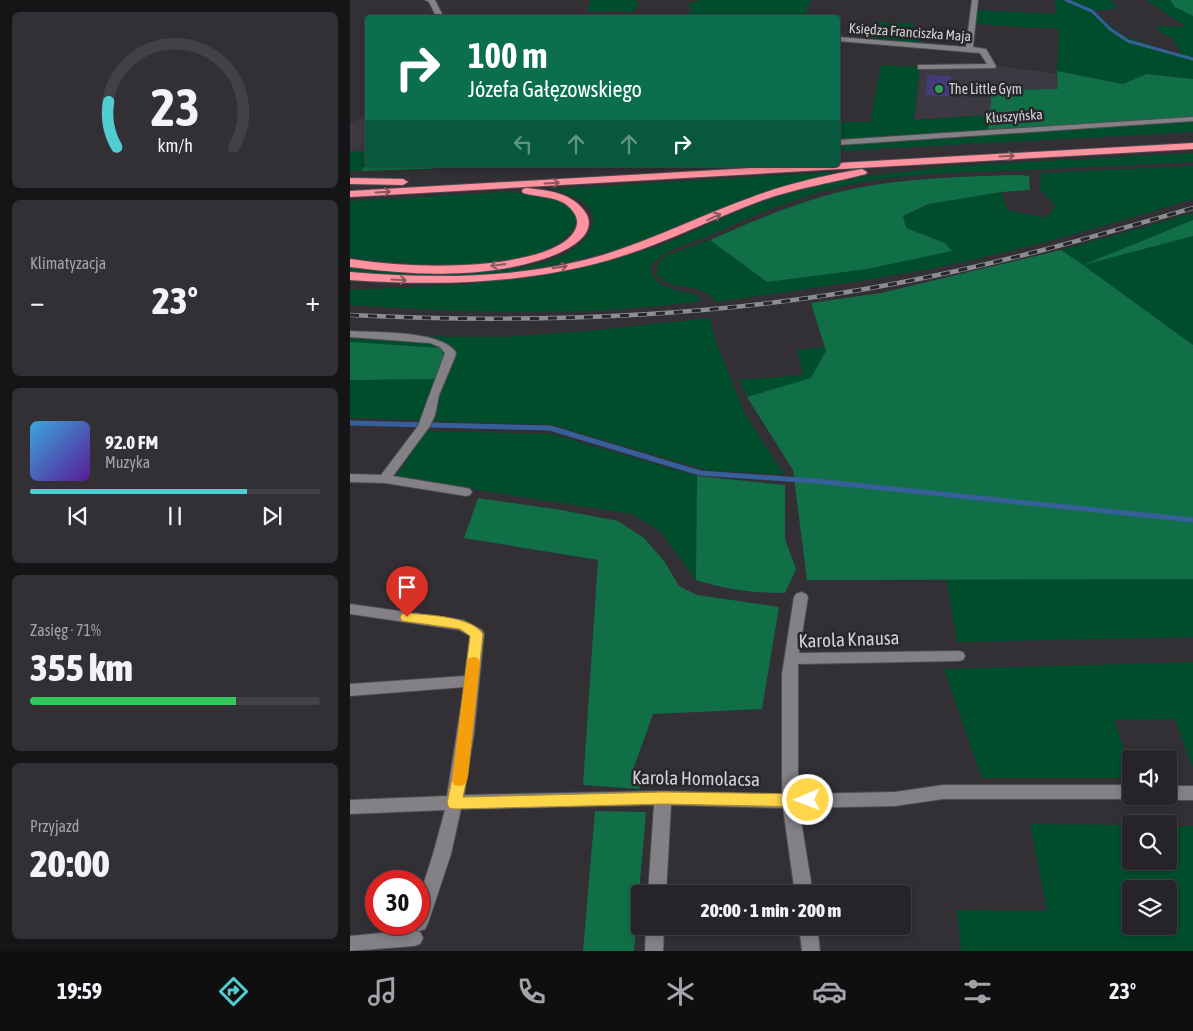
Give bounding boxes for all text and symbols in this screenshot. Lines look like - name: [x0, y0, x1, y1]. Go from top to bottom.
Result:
- street label: Księdza Franciszka Maja: [848, 20, 972, 44]
- icon: right: [385, 35, 450, 100]
- text: 100 m: [468, 35, 547, 75]
- text: Józefa Gałęzowskiego: [468, 76, 642, 102]
- text: 23: [151, 77, 199, 137]
- place label: The Little Gym: [949, 81, 1022, 97]
- marker: The Little Gym: [933, 83, 945, 95]
- street label: Kłuszyńska: [985, 106, 1043, 126]
- icon: left: [509, 130, 537, 158]
- icon: ahead: [562, 130, 590, 158]
- icon: ahead: [615, 130, 643, 158]
- icon: right: [668, 130, 696, 158]
- text: km/h: [157, 135, 193, 156]
- one-way arrow: [999, 151, 1015, 160]
- one-way arrow: [543, 178, 559, 187]
- one-way arrow: [375, 188, 391, 197]
- one-way arrow: [706, 211, 721, 221]
- text: Klimatyzacja: [30, 254, 106, 272]
- one-way arrow: [491, 260, 507, 270]
- one-way arrow: [552, 262, 568, 272]
- one-way arrow: [390, 275, 406, 284]
- text: 23°: [152, 279, 198, 322]
- text: −: [30, 285, 45, 317]
- text: +: [305, 285, 320, 317]
- text: 92.0 FM: [105, 431, 158, 453]
- text: Muzyka: [105, 453, 150, 471]
- icon: previous: [64, 502, 92, 530]
- icon: pause: [161, 502, 189, 530]
- icon: next: [258, 502, 286, 530]
- pin: [386, 566, 428, 617]
- icon: arrive: [393, 573, 421, 601]
- text: Zasięg · 71%: [30, 621, 101, 639]
- street label: Karola Knausa: [798, 626, 900, 652]
- text: 355 km: [30, 646, 133, 689]
- map controls: [1122, 750, 1177, 935]
- button: sound: [1122, 750, 1177, 805]
- street label: Karola Homolacsa: [632, 766, 760, 790]
- position arrow: [781, 773, 833, 825]
- button: search: [1122, 815, 1177, 870]
- text: Przyjazd: [30, 817, 79, 835]
- text: 20:00: [30, 842, 110, 885]
- speed limit sign: 30: [365, 870, 430, 935]
- button: layers: [1122, 880, 1177, 935]
- text: 20:00 · 1 min · 200 m: [701, 899, 841, 921]
- icon: directions: [216, 974, 251, 1009]
- icon: music: [365, 974, 400, 1009]
- icon: phone: [514, 974, 549, 1009]
- icon: climate: [663, 974, 698, 1009]
- icon: car: [812, 974, 847, 1009]
- icon: filters: [960, 974, 995, 1009]
- text: 19:59: [57, 978, 102, 1004]
- text: 23°: [1109, 978, 1136, 1004]

